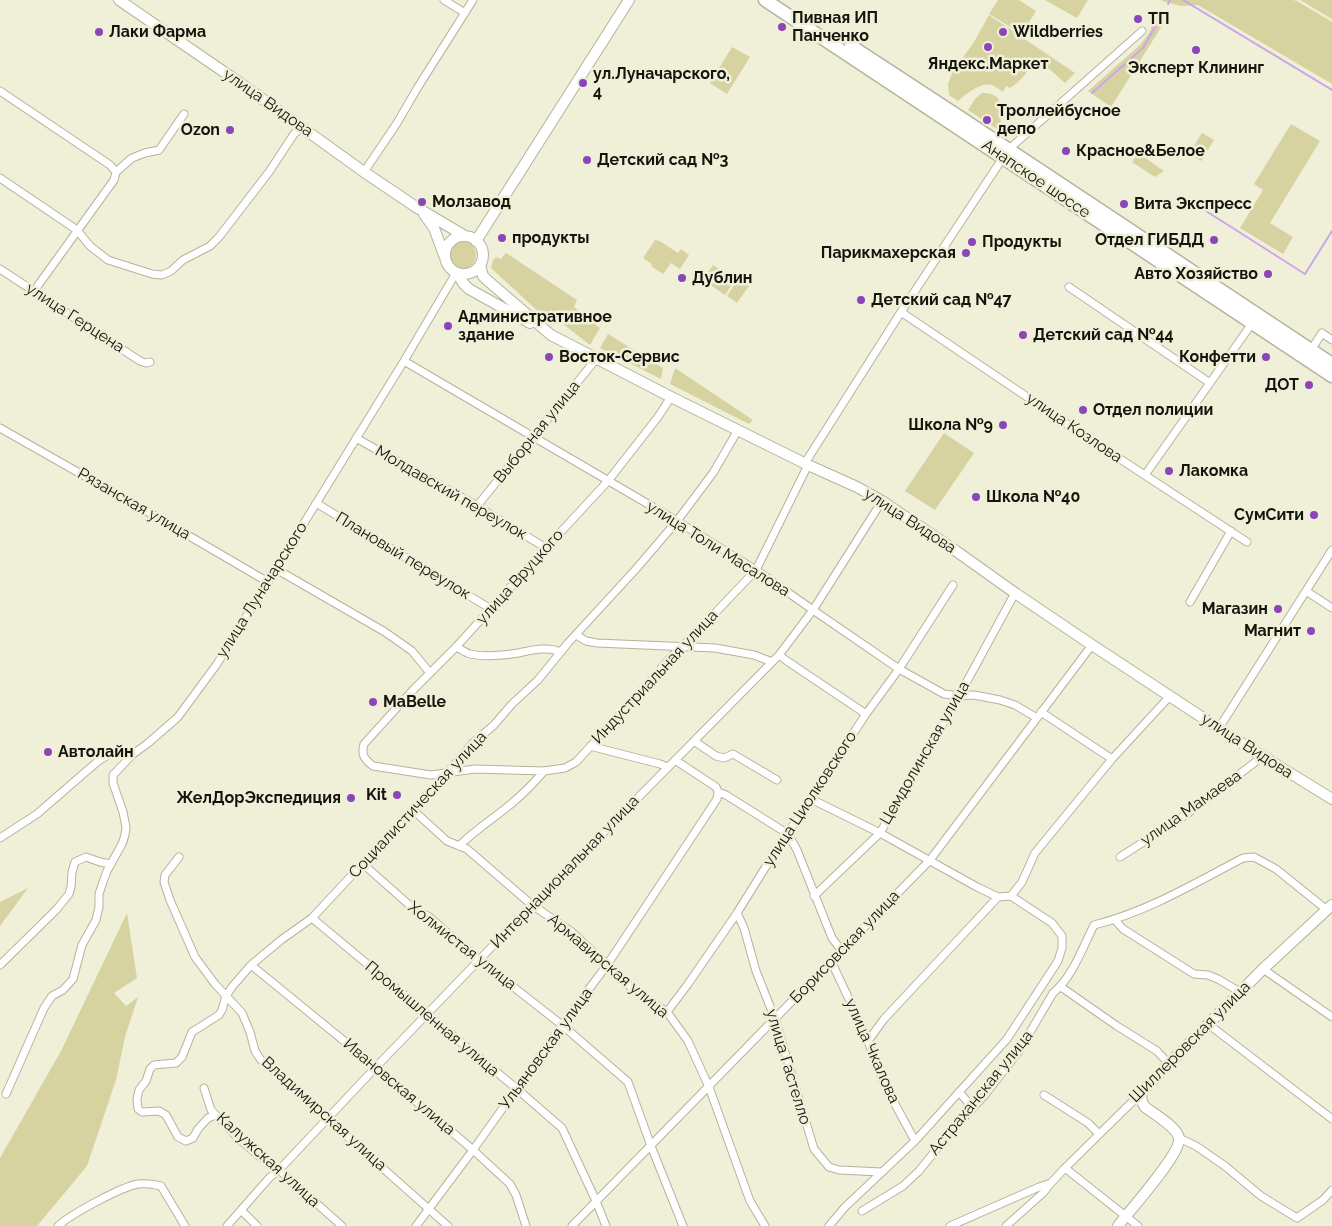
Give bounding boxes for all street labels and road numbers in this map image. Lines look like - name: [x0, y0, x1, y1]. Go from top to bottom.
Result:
- street label: улица Видова: [219, 65, 317, 141]
- street label: Анапское шоссе: [978, 136, 1094, 222]
- street label: улица Герцена: [22, 279, 128, 357]
- street label: Выборная улица: [490, 377, 584, 487]
- street label: улица Козлова: [1022, 389, 1126, 467]
- street label: Молдавский переулок: [372, 442, 530, 544]
- street label: Рязанская улица: [74, 464, 194, 544]
- street label: улица Видова: [860, 484, 960, 558]
- street label: улица Толи Масалова: [643, 497, 793, 601]
- street label: Плановый переулок: [332, 508, 474, 604]
- street label: улица Луначарского: [212, 518, 312, 662]
- street label: улица Вруцкого: [472, 526, 568, 628]
- street label: Индустриальная улица: [588, 606, 722, 748]
- street label: Цемдолинская улица: [876, 678, 974, 828]
- street label: улица Видова: [1197, 709, 1297, 783]
- street label: Социалистическая улица: [345, 728, 491, 882]
- street label: улица Циолковского: [759, 728, 861, 870]
- street label: улица Мамаева: [1137, 766, 1245, 850]
- street label: Интернациональная улица: [487, 791, 643, 953]
- street label: Борисовская улица: [786, 887, 904, 1007]
- street label: Холмистая улица: [404, 898, 520, 994]
- street label: Армавирская улица: [544, 910, 672, 1022]
- street label: Промышленная улица: [361, 957, 503, 1081]
- street label: Шиллеровская улица: [1125, 977, 1255, 1107]
- street label: Ульяновская улица: [495, 984, 597, 1114]
- street label: улица Чкалова: [840, 996, 904, 1106]
- street label: улица Гастелло: [761, 1007, 815, 1127]
- street label: Астраханская улица: [925, 1027, 1037, 1159]
- street label: Ивановская улица: [339, 1035, 459, 1139]
- street label: Владимирская улица: [258, 1053, 390, 1175]
- street label: Калужская улица: [212, 1108, 324, 1212]

